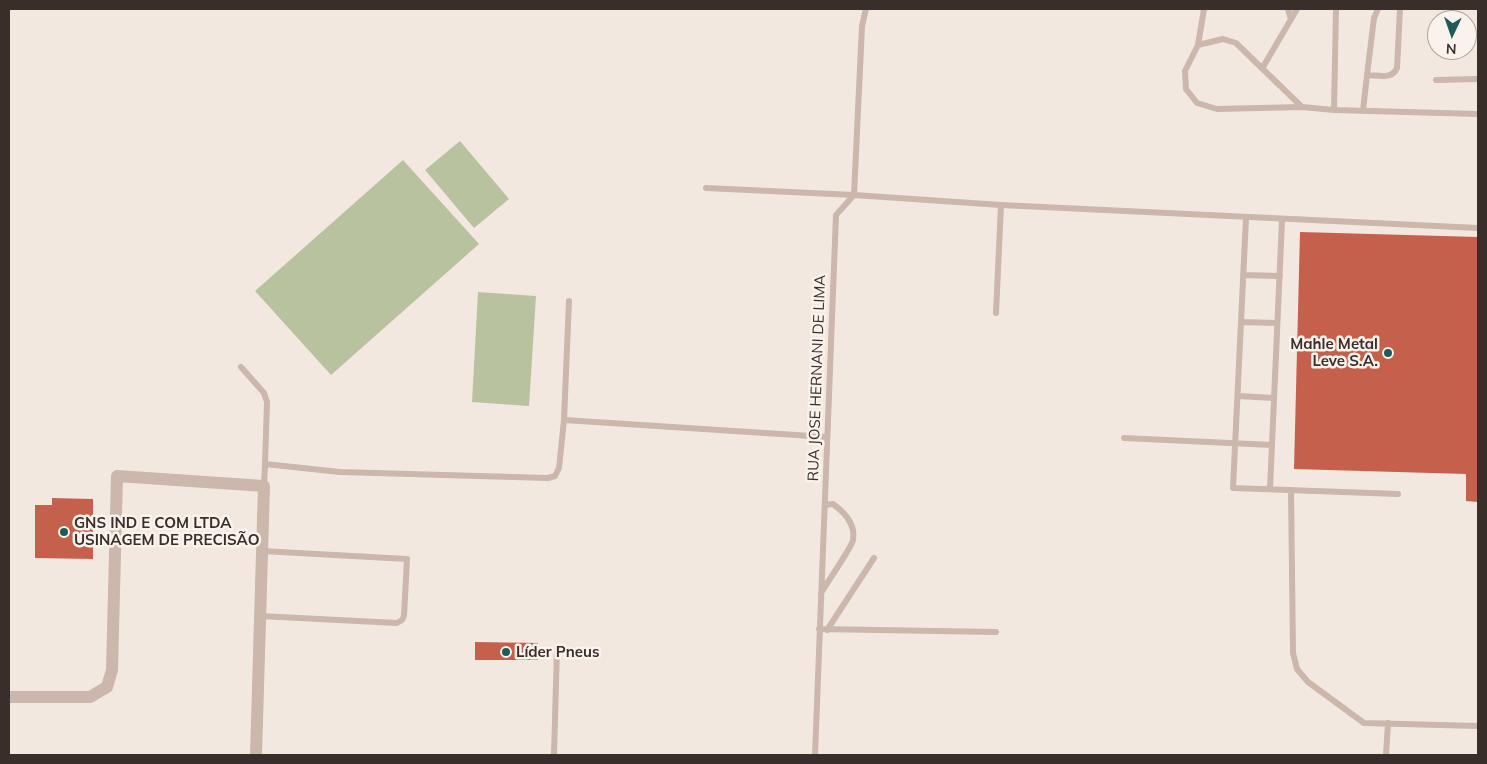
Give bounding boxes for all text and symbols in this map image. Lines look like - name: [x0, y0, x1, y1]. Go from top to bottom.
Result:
- north arrow: [1427, 10, 1477, 60]
- text: N: [1446, 40, 1457, 58]
- street label: RUA JOSE HERNANI DE LIMA: [804, 274, 830, 482]
- place label: Mahle Metal Leve S.A.: [1290, 335, 1378, 370]
- marker: Mahle Metal Leve S.A.: [1382, 347, 1394, 359]
- place label: GNS IND E COM LTDA USINAGEM DE PRECISÃO: [74, 514, 259, 549]
- marker: GNS IND E COM LTDA USINAGEM DE PRECISÃO: [58, 526, 70, 538]
- place label: Líder Pneus: [516, 643, 599, 661]
- marker: Líder Pneus: [500, 646, 512, 658]

